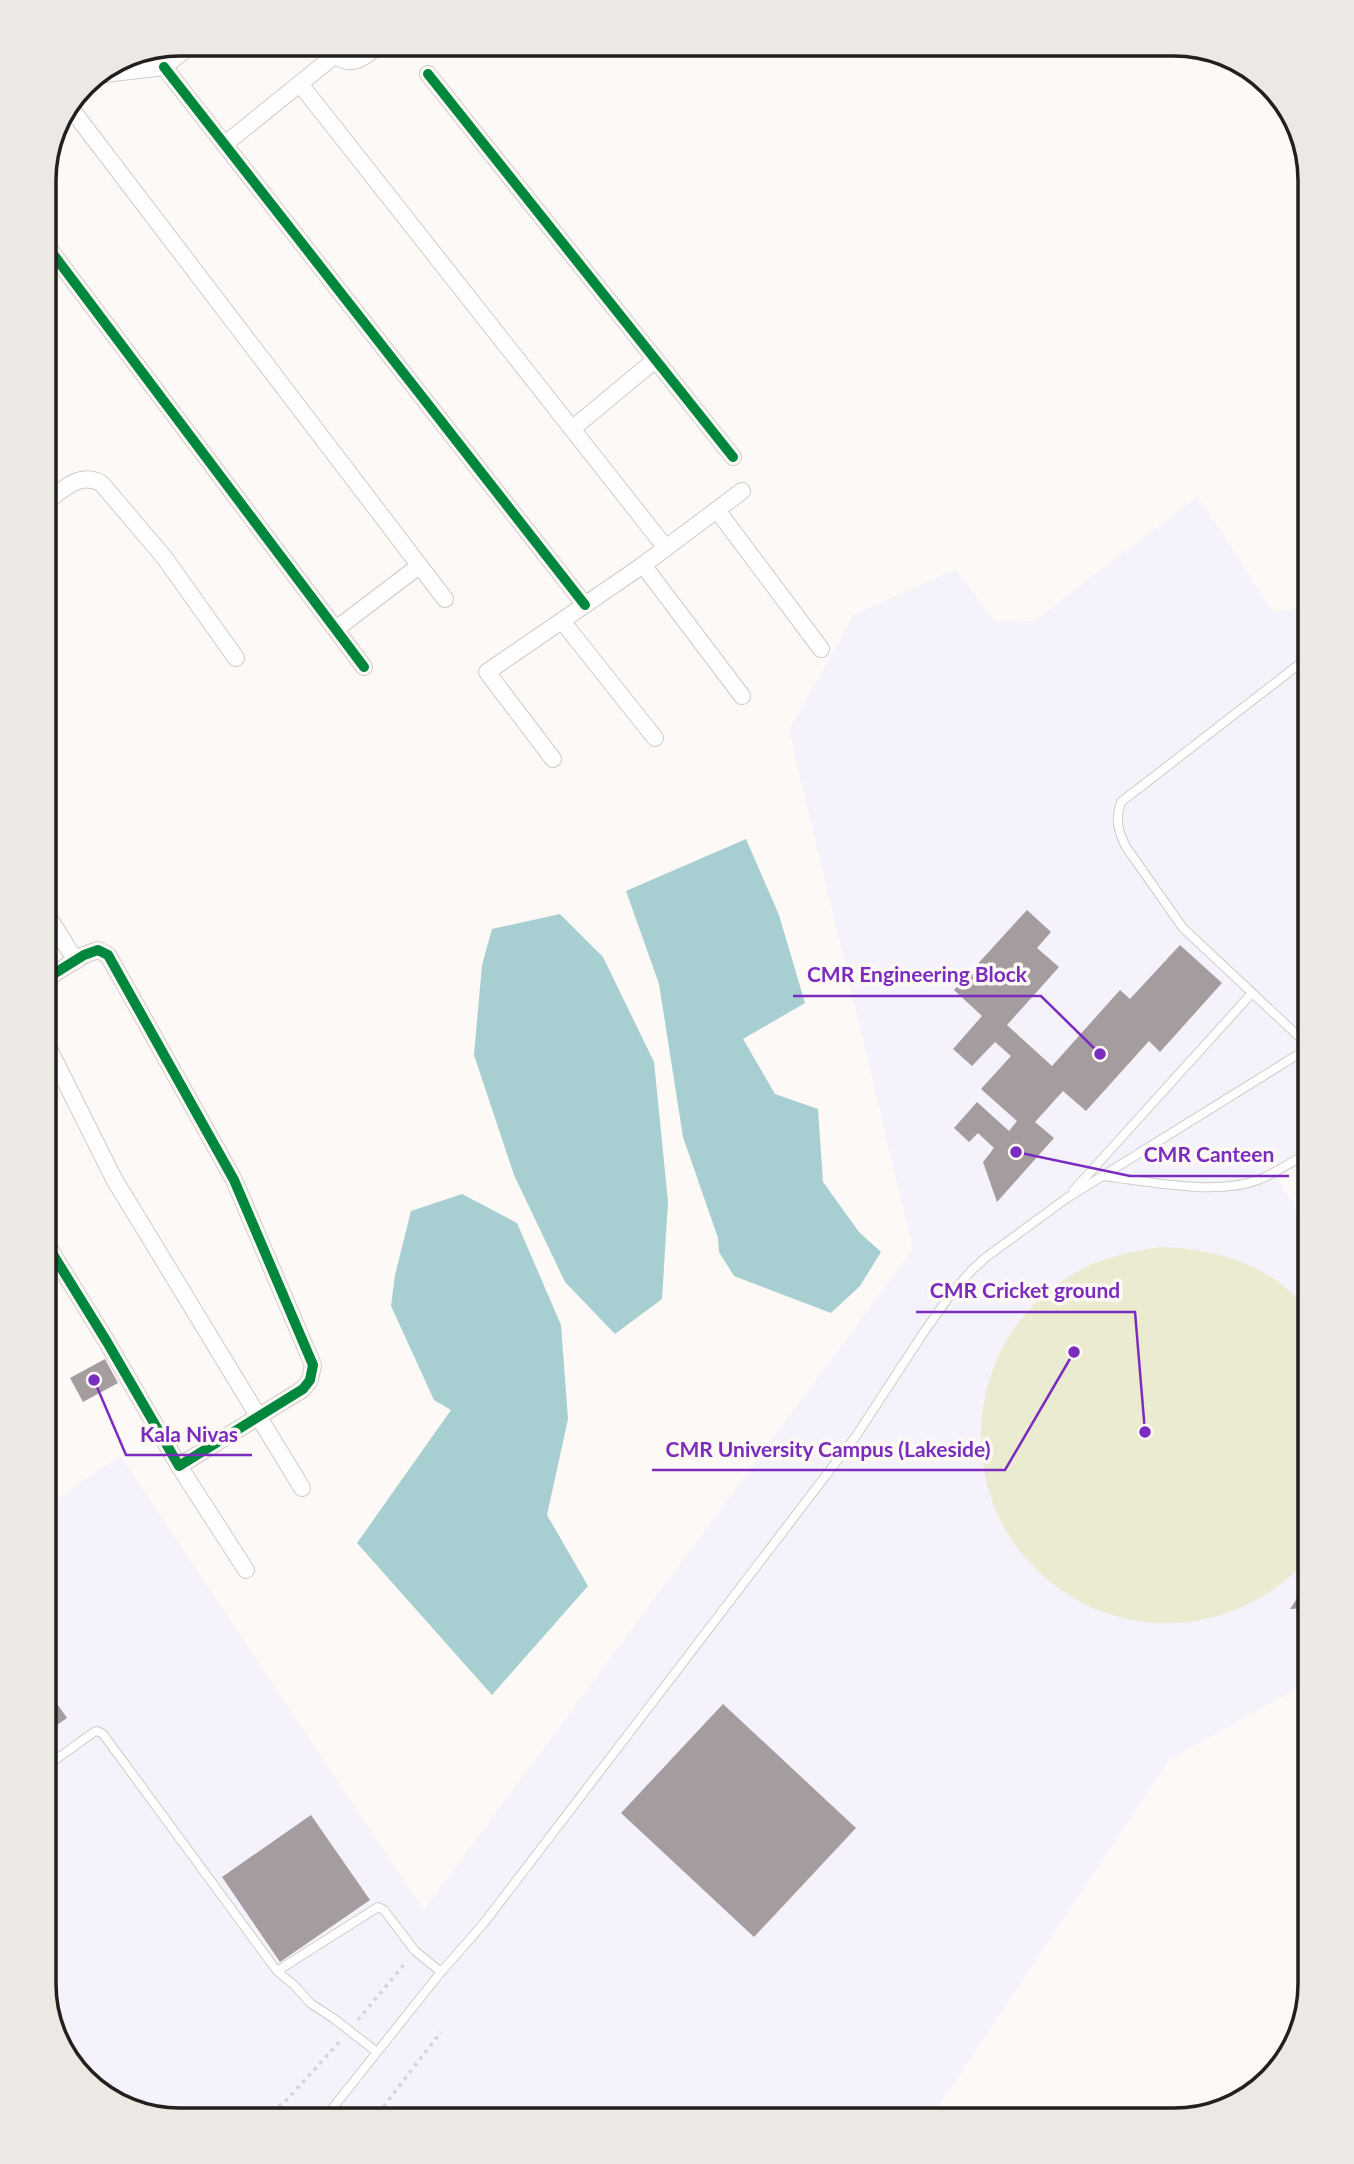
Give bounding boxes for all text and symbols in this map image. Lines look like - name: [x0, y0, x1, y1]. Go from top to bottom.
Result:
- callout: CMR Engineering Block: [793, 954, 1041, 996]
- text: CMR Engineering Block: [807, 961, 1028, 986]
- callout: CMR Canteen: [1130, 1134, 1289, 1176]
- text: CMR Canteen: [1144, 1141, 1274, 1166]
- callout: CMR Cricket ground: [916, 1270, 1135, 1312]
- text: CMR Cricket ground: [930, 1277, 1120, 1302]
- callout: Kala Nivas: [126, 1413, 252, 1455]
- text: Kala Nivas: [140, 1421, 238, 1446]
- callout: CMR University Campus (Lakeside): [652, 1428, 1005, 1470]
- text: CMR University Campus (Lakeside): [665, 1436, 991, 1461]

